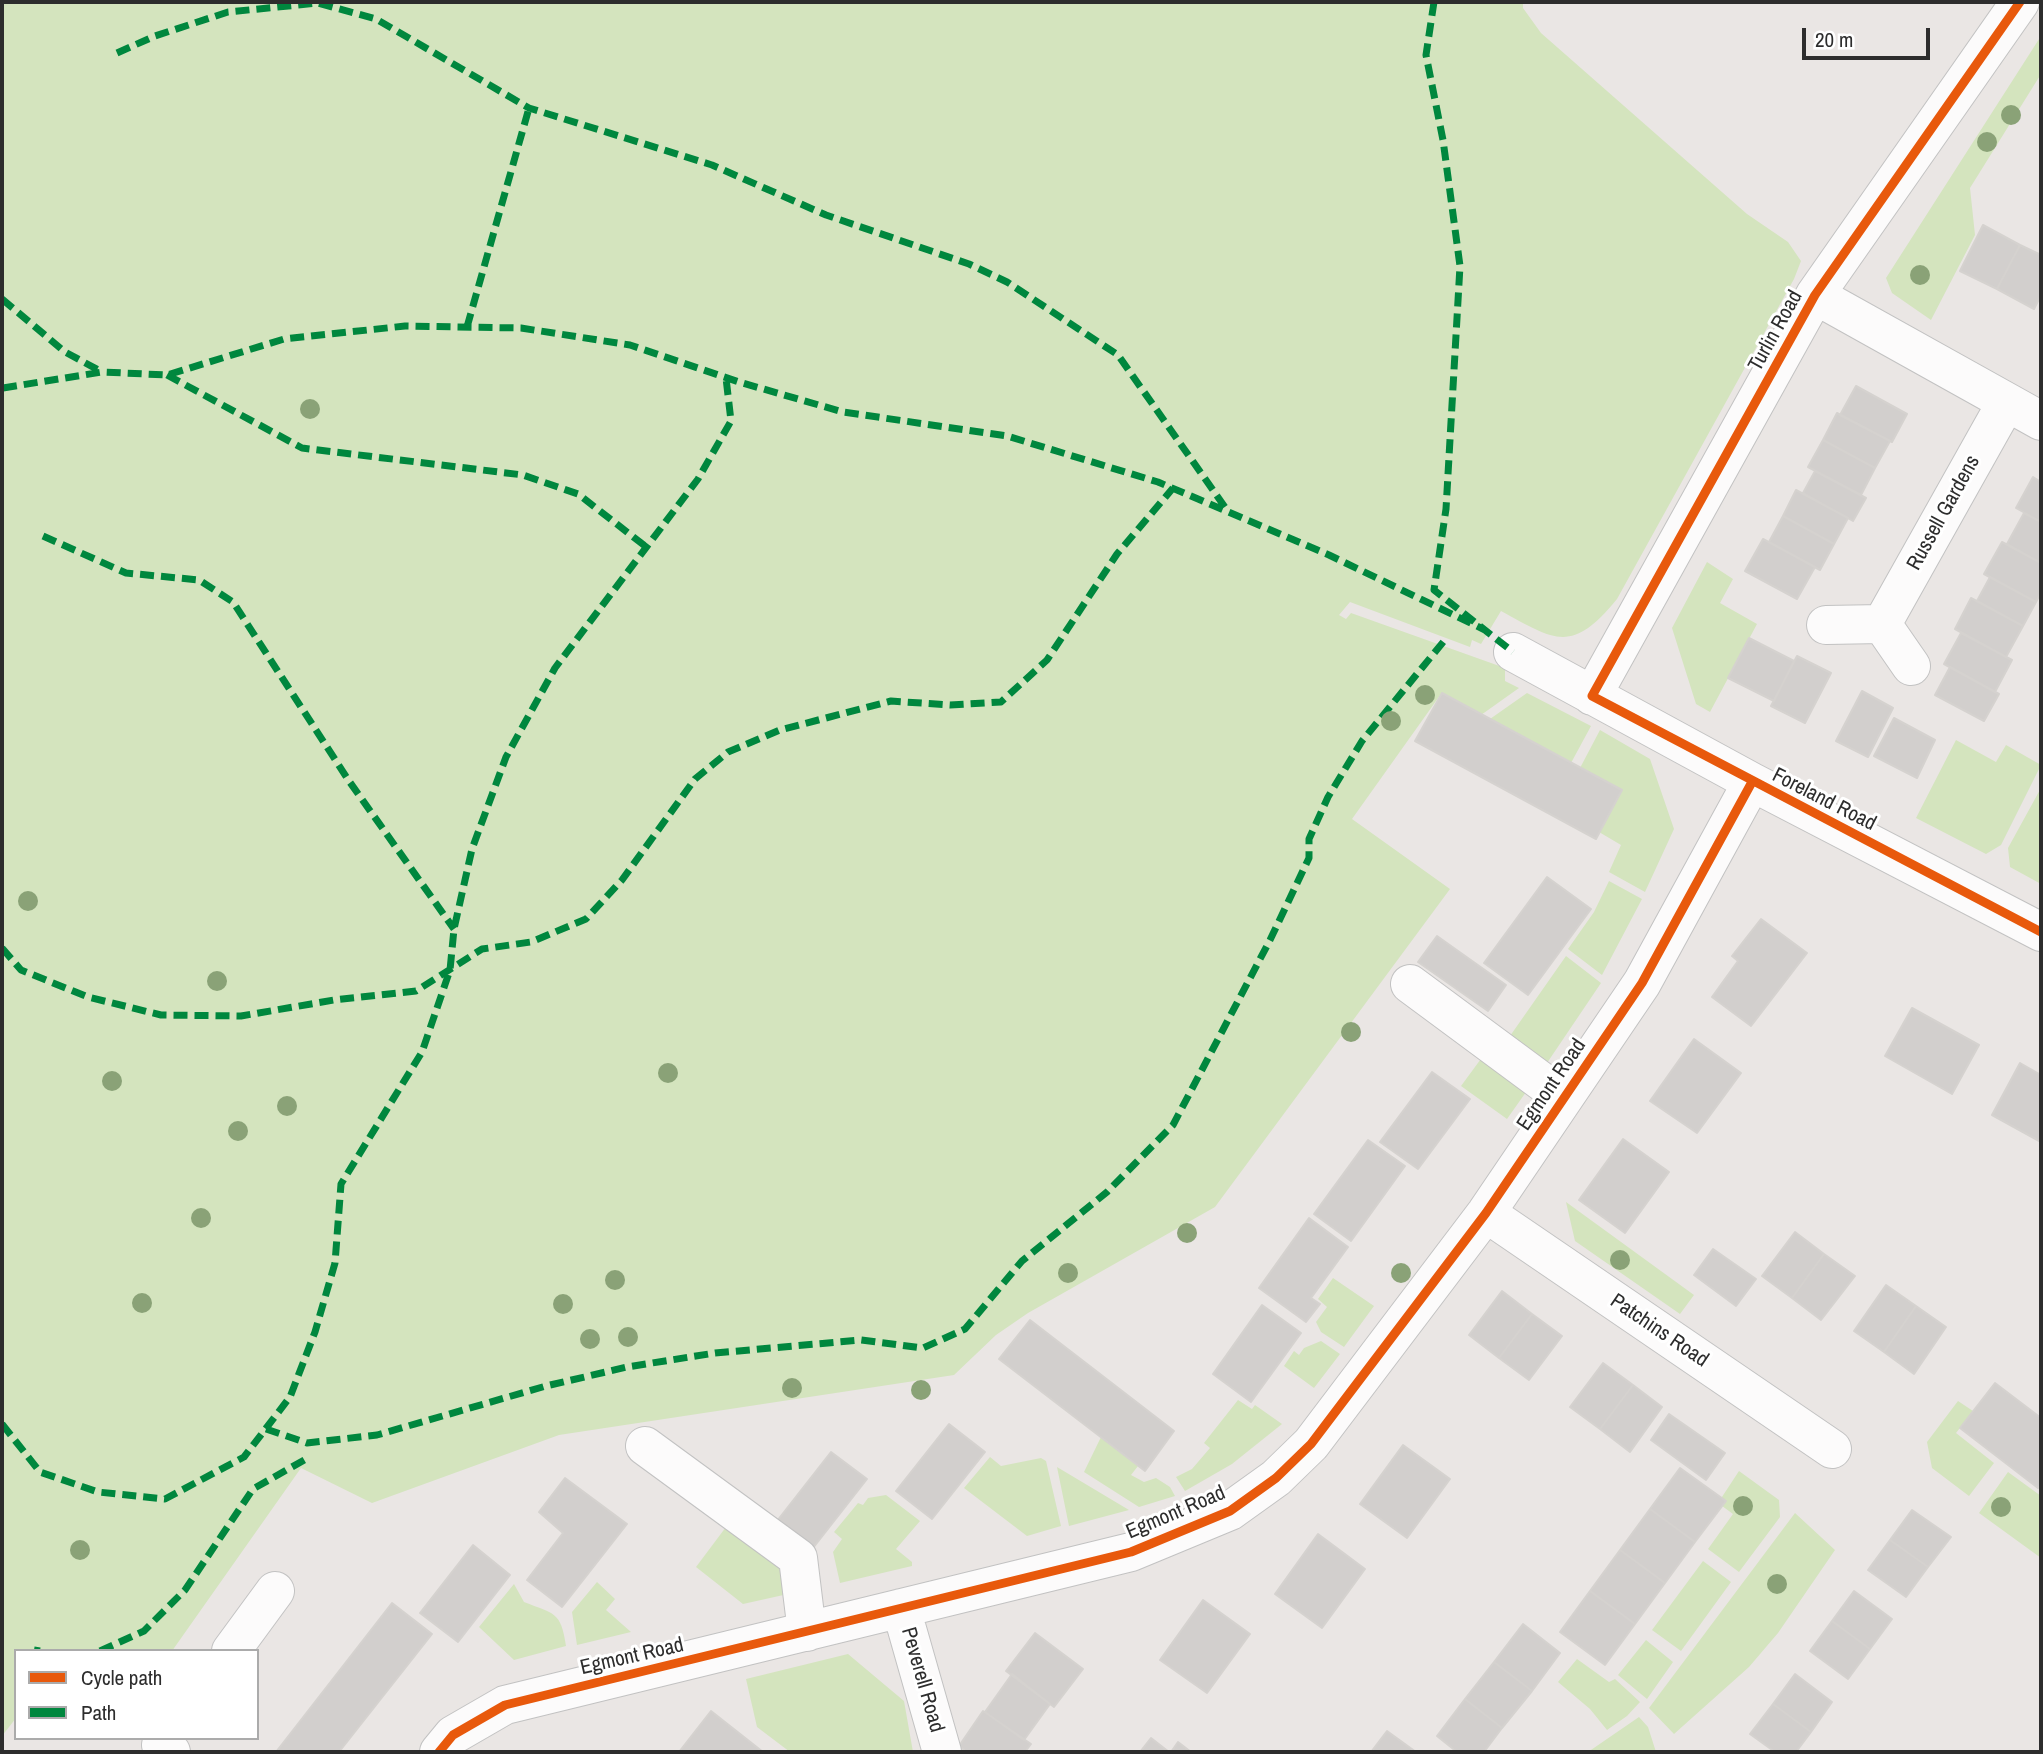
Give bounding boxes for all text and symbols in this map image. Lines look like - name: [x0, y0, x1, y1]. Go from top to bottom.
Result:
- scale bar: [1805, 14, 1933, 58]
- text: 20 m: [1815, 25, 1853, 54]
- street label: Turlin Road: [1744, 286, 1808, 376]
- street label: Russell Gardens: [1902, 451, 1986, 575]
- street label: Foreland Road: [1768, 763, 1880, 837]
- street label: Egmont Road: [1512, 1034, 1592, 1136]
- street label: Patchins Road: [1605, 1289, 1713, 1373]
- street label: Egmont Road: [1123, 1481, 1229, 1545]
- street label: Peverell Road: [895, 1625, 949, 1735]
- street label: Egmont Road: [578, 1633, 686, 1681]
- legend: [14, 1649, 259, 1740]
- text: Cycle path: [81, 1663, 162, 1692]
- text: Path: [81, 1698, 116, 1727]

